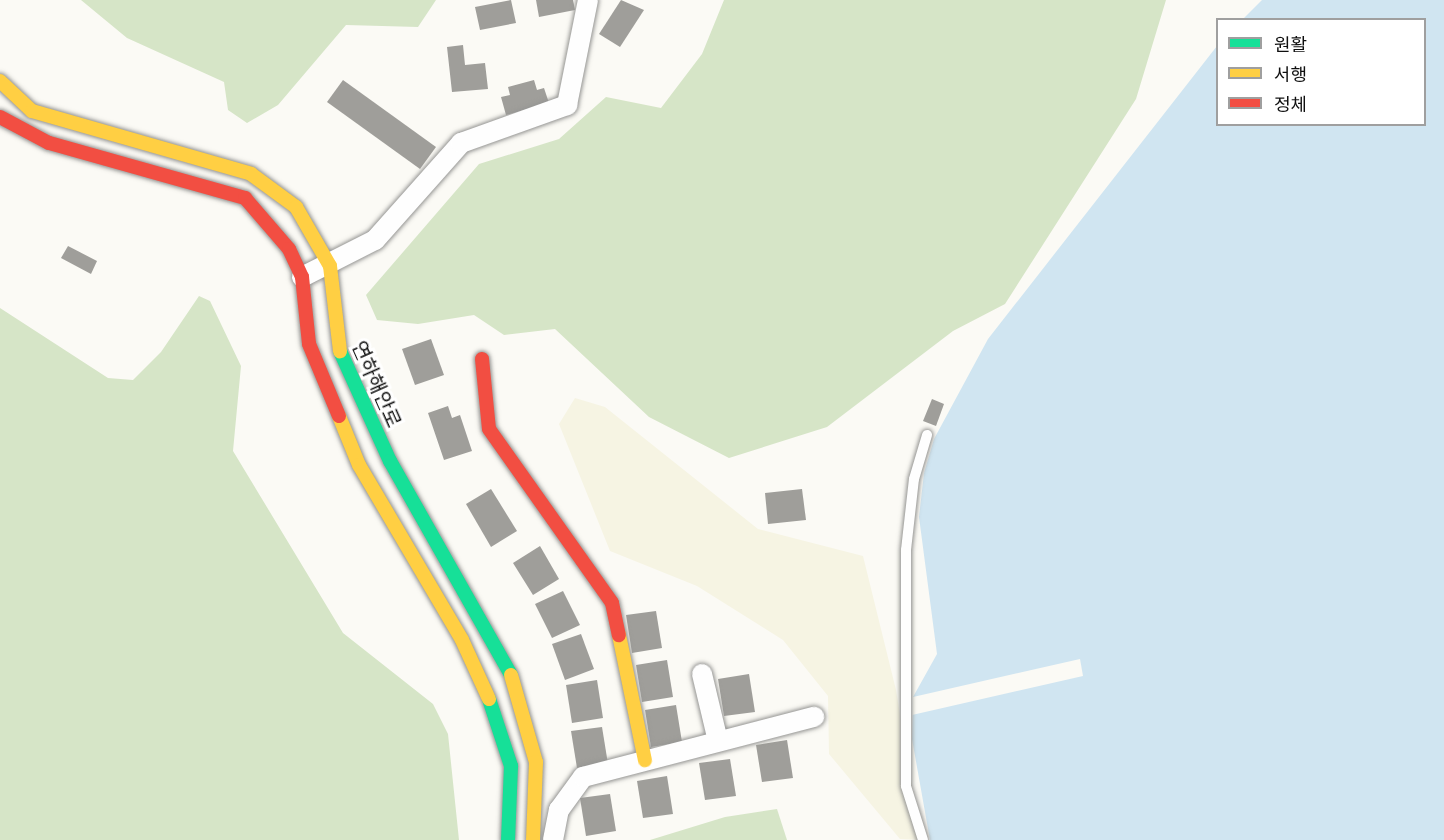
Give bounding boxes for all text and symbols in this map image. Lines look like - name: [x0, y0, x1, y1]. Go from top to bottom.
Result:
- legend: [1216, 18, 1426, 126]
- text: 원활: [1274, 33, 1307, 56]
- text: 서행: [1274, 63, 1307, 86]
- text: 정체: [1274, 93, 1307, 116]
- street label: 연하해안로: [347, 337, 407, 431]

